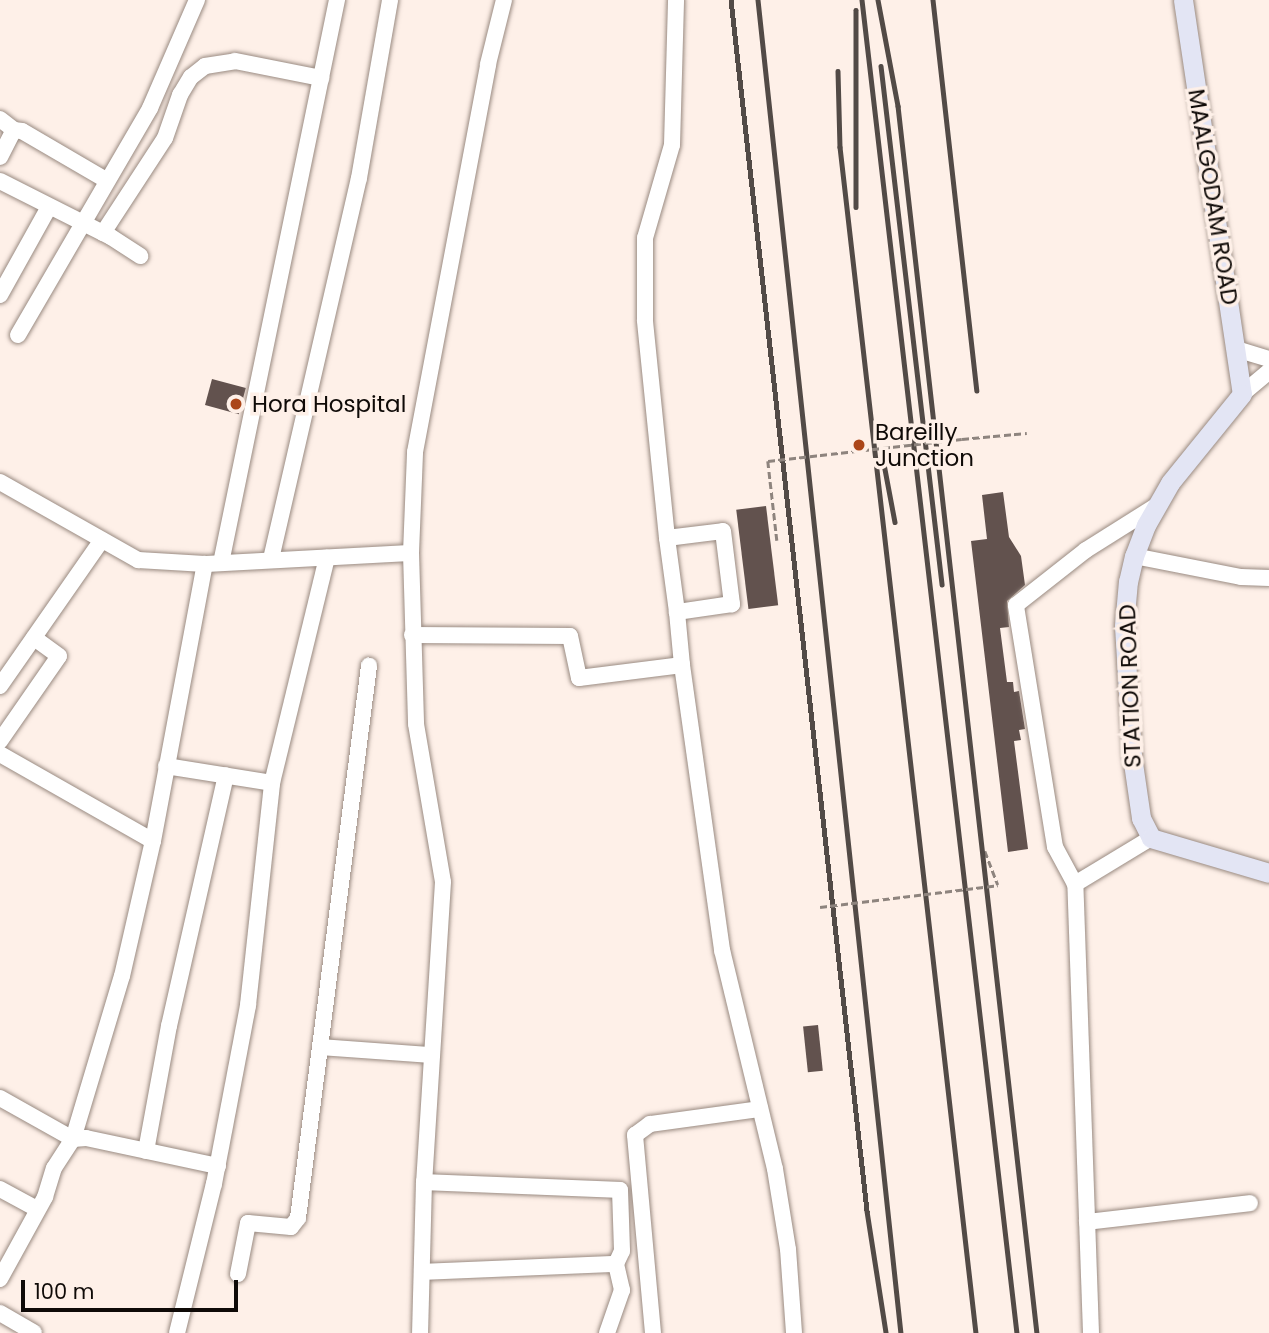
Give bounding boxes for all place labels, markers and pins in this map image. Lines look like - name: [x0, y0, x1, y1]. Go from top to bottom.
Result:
- place label: Hora Hospital: [252, 390, 406, 418]
- marker: Hora Hospital: [226, 394, 246, 414]
- place label: Bareilly Junction: [875, 418, 974, 472]
- marker: Bareilly Junction: [849, 435, 869, 455]

